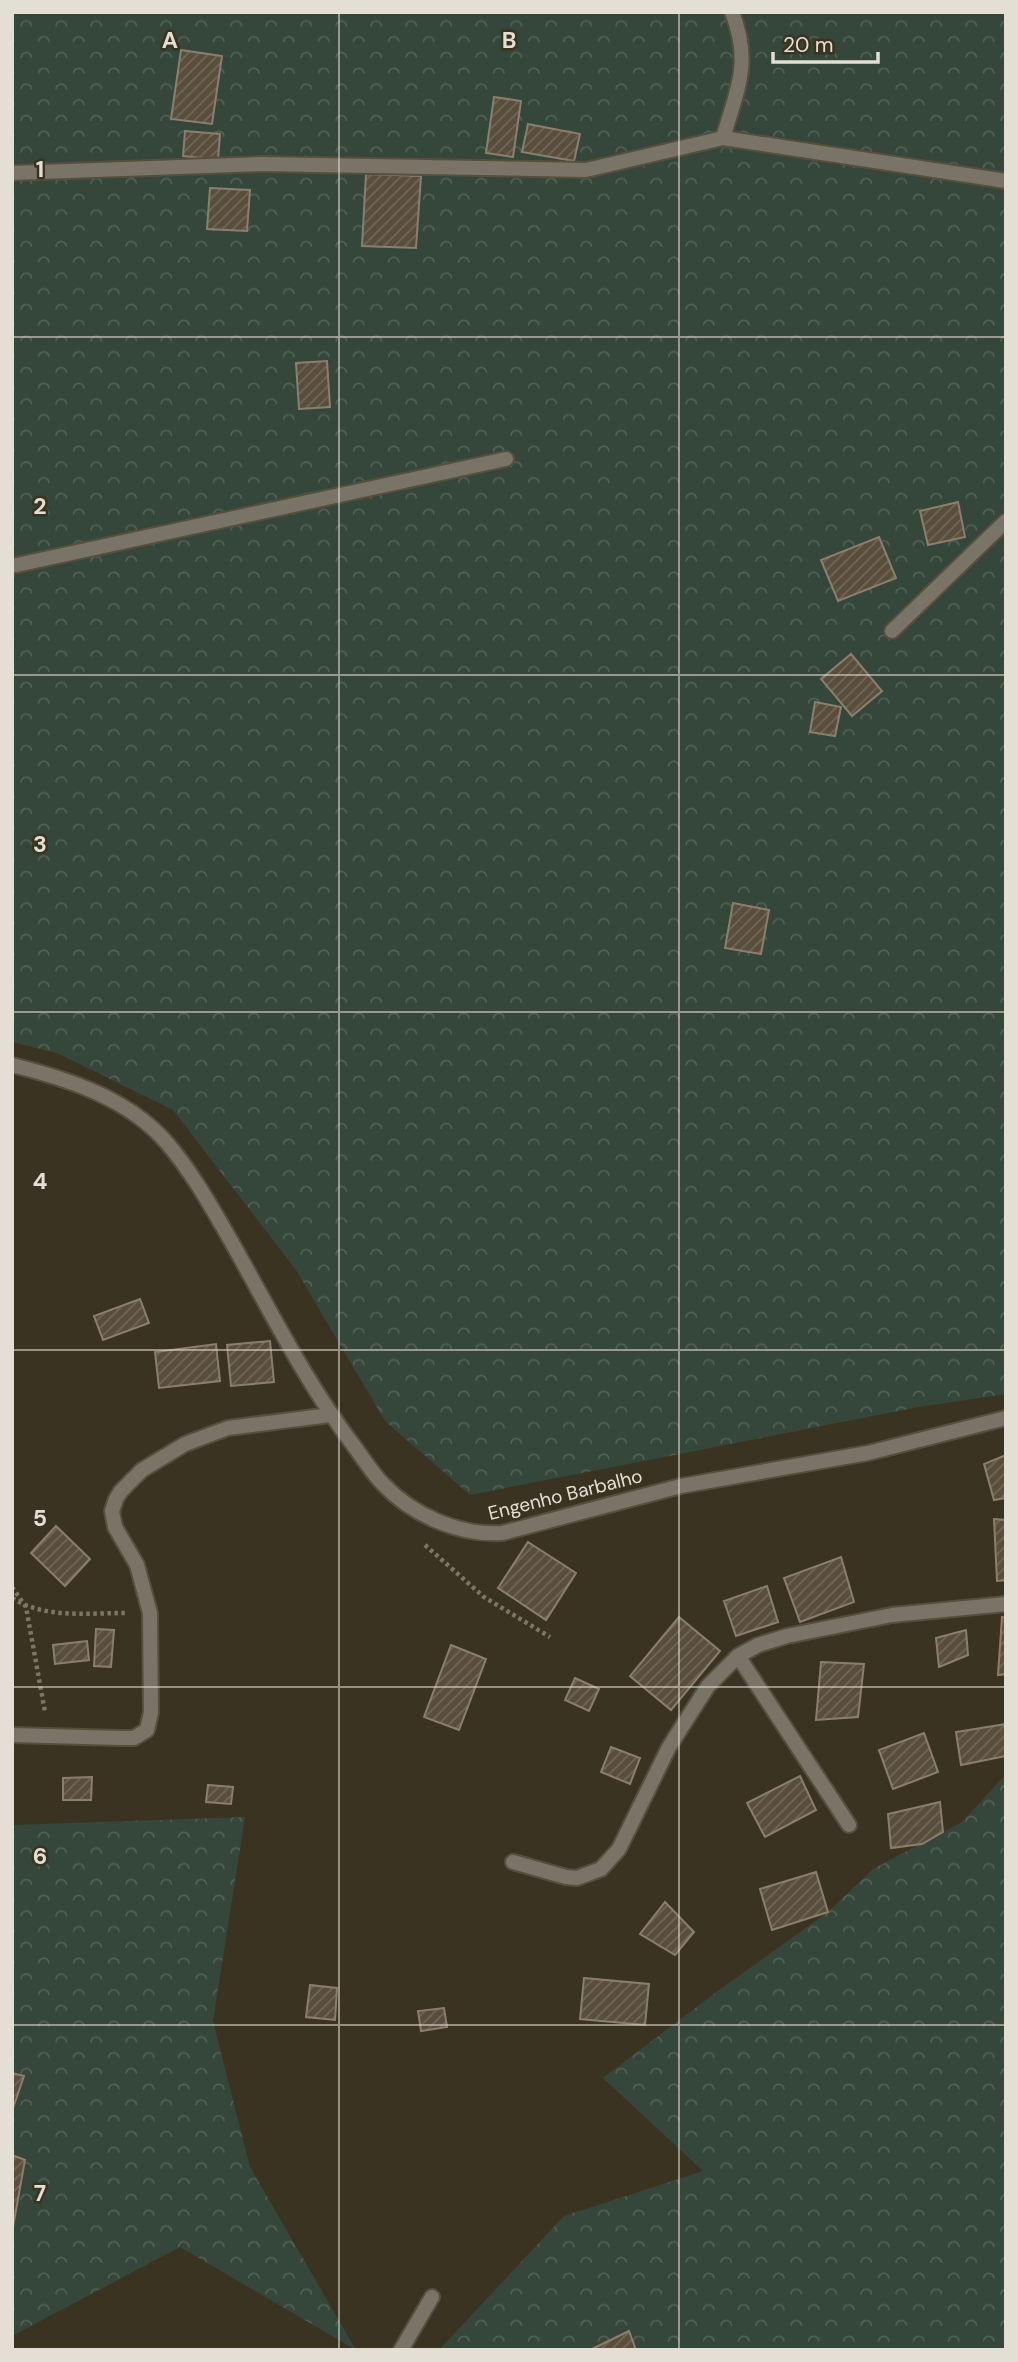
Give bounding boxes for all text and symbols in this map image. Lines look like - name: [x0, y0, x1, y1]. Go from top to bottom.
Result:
- scale bar: [773, 21, 878, 65]
- text: A: [162, 25, 178, 55]
- text: B: [502, 25, 516, 55]
- text: 20 m: [783, 31, 834, 59]
- text: 1: [36, 154, 44, 184]
- text: 2: [33, 491, 47, 521]
- text: 3: [33, 829, 47, 859]
- text: 4: [33, 1166, 48, 1196]
- street label: Engenho Barbalho: [485, 1463, 645, 1526]
- text: 5: [33, 1503, 47, 1533]
- text: 6: [33, 1841, 47, 1871]
- text: 7: [34, 2178, 46, 2208]

